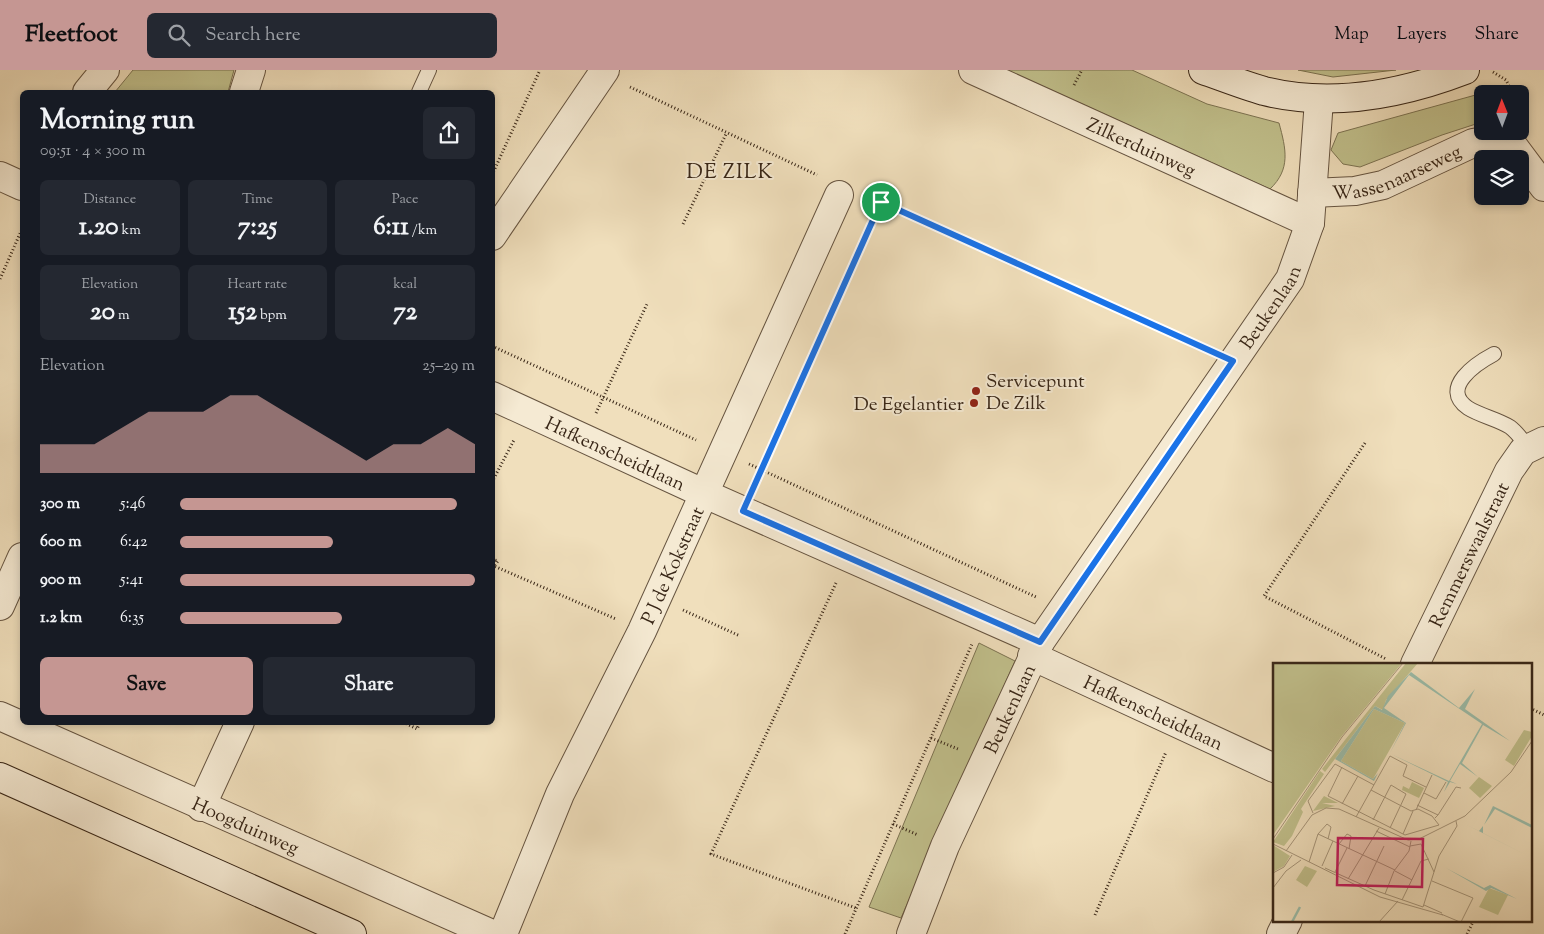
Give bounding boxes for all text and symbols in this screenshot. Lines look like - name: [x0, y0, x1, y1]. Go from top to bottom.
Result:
- search box: [147, 13, 497, 58]
- text: Fleetfoot: [25, 18, 117, 52]
- icon: search: [165, 21, 193, 49]
- text: Search here: [205, 22, 301, 49]
- text: Map: [1334, 22, 1369, 48]
- text: Layers: [1397, 22, 1447, 48]
- text: Share: [1475, 22, 1519, 48]
- north arrow: [1474, 85, 1529, 140]
- map controls: [1474, 85, 1529, 205]
- text: Morning run: [40, 101, 195, 141]
- button: share: [423, 107, 475, 159]
- street label: Zilkerduinweg: [1082, 112, 1199, 185]
- street label: Wassenaarseweg: [1331, 139, 1466, 208]
- text: 09:51 · 4 × 300 m: [40, 140, 145, 163]
- button: layers: [1474, 150, 1529, 205]
- district label: DE ZILK: [686, 158, 774, 188]
- pin: [860, 181, 902, 223]
- icon: arrive: [867, 188, 895, 216]
- text: Distance: [83, 190, 136, 210]
- text: Time: [242, 190, 273, 210]
- text: Pace: [392, 190, 419, 210]
- text: 1.20: [79, 210, 119, 246]
- text: 7:25: [238, 210, 277, 246]
- text: 6:11: [373, 210, 409, 246]
- text: km: [119, 221, 141, 241]
- text: /km: [409, 221, 437, 241]
- street label: Beukenlaan: [1234, 262, 1310, 356]
- text: Elevation: [81, 275, 138, 295]
- text: Heart rate: [228, 275, 287, 295]
- text: kcal: [393, 275, 417, 295]
- text: 20: [90, 295, 115, 331]
- text: 152: [228, 295, 257, 331]
- text: 72: [393, 295, 417, 331]
- text: m: [115, 306, 130, 326]
- text: bpm: [257, 306, 287, 326]
- text: Elevation: [40, 355, 105, 378]
- text: 25–29 m: [422, 355, 475, 378]
- place label: Servicepunt De Zilk: [986, 369, 1085, 418]
- marker: Servicepunt De Zilk: [970, 385, 982, 397]
- place label: De Egelantier: [854, 392, 964, 419]
- marker: De Egelantier: [968, 397, 980, 409]
- street label: Hafkenscheidtlaan: [540, 411, 689, 499]
- street label: Remmerswaalstraat: [1424, 478, 1518, 633]
- text: 300 m: [40, 493, 80, 516]
- text: 5:46: [120, 493, 146, 516]
- street label: P J de Kokstraat: [636, 502, 713, 629]
- text: 600 m: [40, 531, 82, 554]
- text: 6:42: [120, 531, 148, 554]
- text: 900 m: [40, 569, 81, 592]
- text: 5:41: [120, 569, 143, 592]
- text: 1.2 km: [40, 607, 82, 630]
- text: 6:35: [120, 607, 144, 630]
- button: Save: [40, 657, 253, 715]
- button: Share: [263, 657, 475, 715]
- street label: Beukenlaan: [979, 660, 1044, 759]
- inset map: [1273, 663, 1532, 922]
- street label: Hafkenscheidtlaan: [1078, 670, 1227, 759]
- street label: Hoogduinweg: [187, 792, 303, 863]

